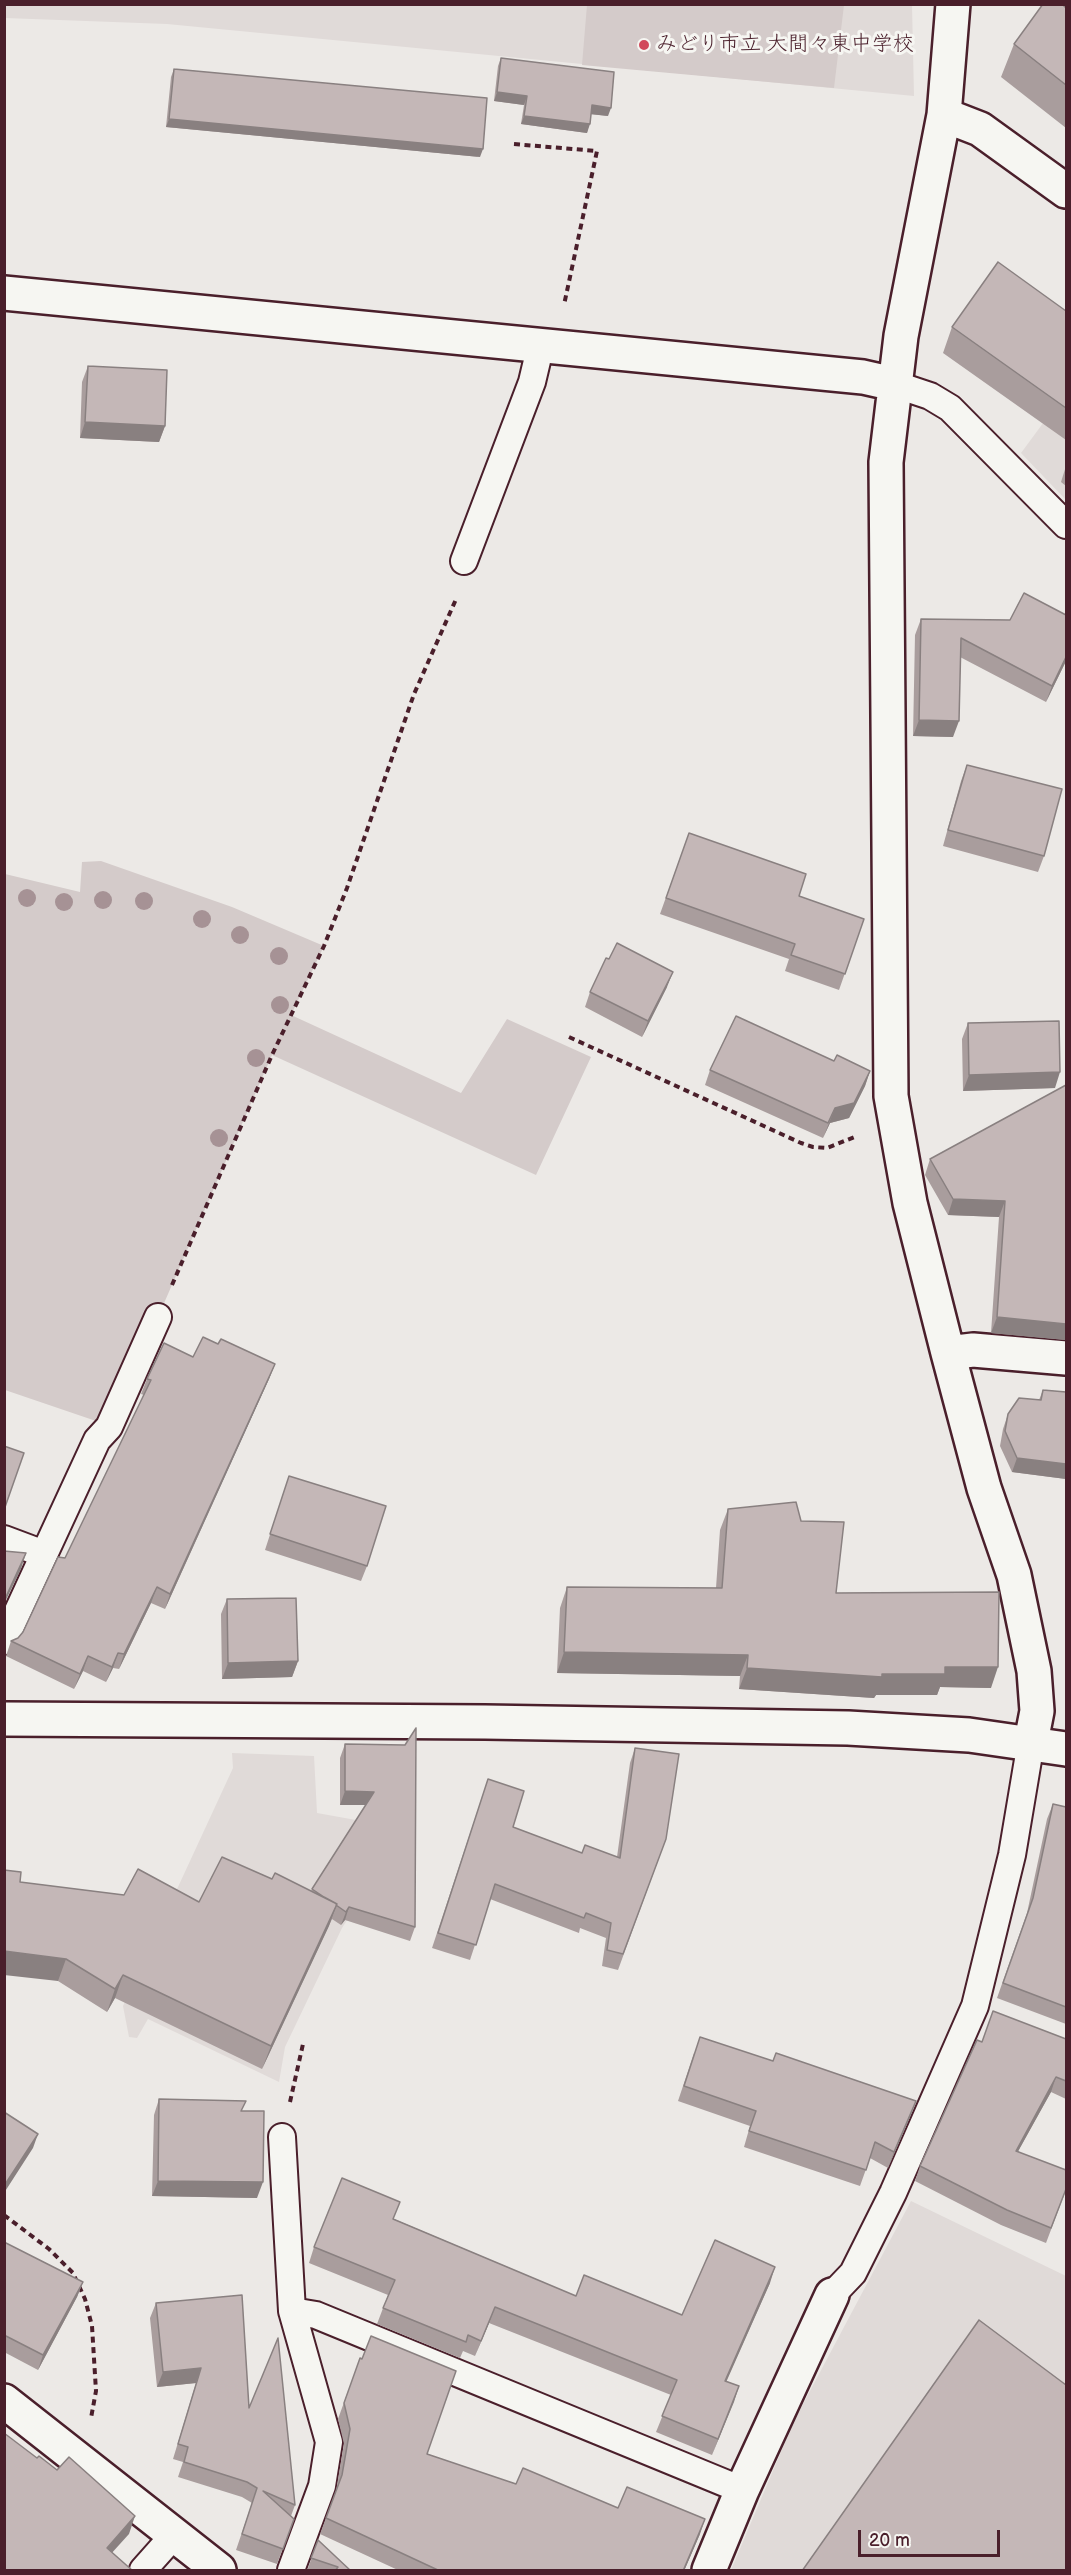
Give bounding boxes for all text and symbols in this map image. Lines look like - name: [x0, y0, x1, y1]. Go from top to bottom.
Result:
- place label: みどり市立 大間々東中学校: [656, 32, 914, 58]
- marker: みどり市立 大間々東中学校: [637, 38, 651, 52]
- scale bar: [861, 2518, 1004, 2556]
- text: 20 m: [869, 2530, 910, 2551]

